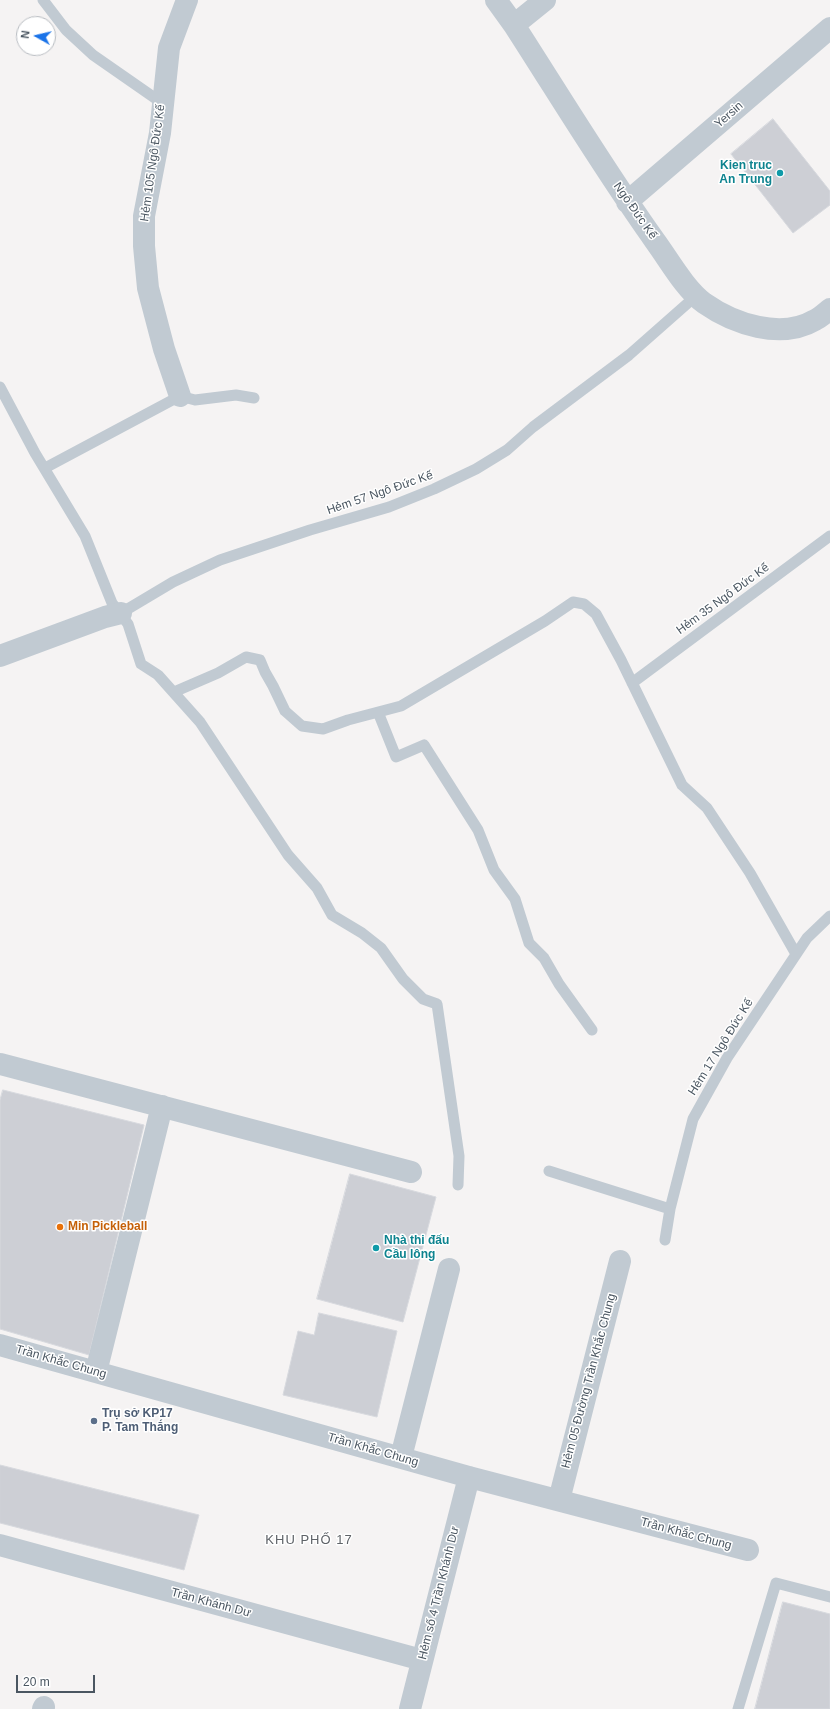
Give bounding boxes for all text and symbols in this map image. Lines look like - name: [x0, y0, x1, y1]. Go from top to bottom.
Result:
- north arrow: [16, 16, 56, 56]
- text: N: [19, 30, 32, 39]
- street label: Yersin: [712, 99, 746, 131]
- street label: Hẻm 105 Ngô Đức Kế: [138, 104, 168, 222]
- place label: Kien truc An Trung: [719, 159, 772, 187]
- marker: Kien truc An Trung: [775, 168, 785, 178]
- street label: Ngô Đức Kế: [610, 180, 660, 242]
- street label: Hẻm 57 Ngô Đức Kế: [325, 468, 435, 518]
- street label: Hẻm 35 Ngô Đức Kế: [674, 560, 772, 638]
- street label: Hẻm 17 Ngô Đức Kế: [685, 996, 757, 1098]
- place label: Min Pickleball: [68, 1220, 147, 1234]
- marker: Min Pickleball: [55, 1222, 65, 1232]
- place label: Nhà thi đấu Cầu lông: [384, 1234, 449, 1262]
- marker: Nhà thi đấu Cầu lông: [371, 1243, 381, 1253]
- street label: Hẻm 05 Đường Trần Khắc Chung: [559, 1292, 619, 1470]
- street label: Trần Khắc Chung: [14, 1342, 108, 1382]
- place label: Trụ sở KP17 P. Tam Thắng: [102, 1407, 178, 1435]
- marker: Trụ sở KP17 P. Tam Thắng: [89, 1416, 99, 1426]
- street label: Trần Khắc Chung: [326, 1430, 420, 1470]
- street label: Trần Khắc Chung: [639, 1515, 733, 1553]
- street label: Hẻm số 4 Trần Khánh Dư: [415, 1525, 463, 1661]
- district label: KHU PHỐ 17: [265, 1532, 353, 1548]
- street label: Trần Khánh Dư: [169, 1585, 253, 1621]
- scale bar: [18, 1667, 97, 1693]
- text: 20 m: [23, 1675, 50, 1689]

